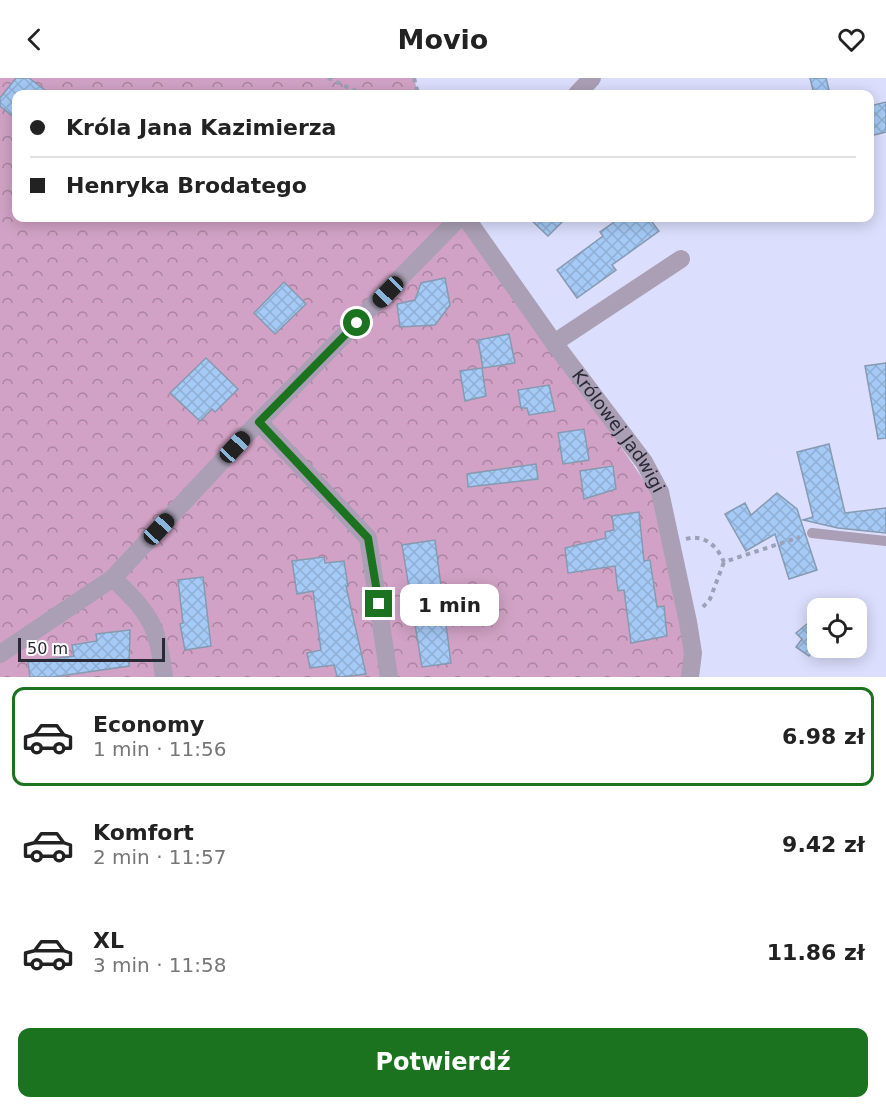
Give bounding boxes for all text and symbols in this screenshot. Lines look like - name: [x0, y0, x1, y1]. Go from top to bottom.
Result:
- icon: back: [18, 23, 51, 56]
- icon: heart: [835, 23, 868, 56]
- text: Movio: [398, 24, 488, 55]
- text: Króla Jana Kazimierza: [66, 115, 336, 140]
- text: Henryka Brodatego: [66, 173, 307, 198]
- car: [369, 273, 407, 311]
- route start: [343, 309, 370, 336]
- street label: Królowej Jadwigi: [568, 365, 669, 496]
- car: [216, 428, 254, 466]
- car: [140, 510, 178, 548]
- callout: 1 min: [400, 583, 499, 625]
- route end: [365, 590, 392, 617]
- text: 1 min: [418, 593, 481, 617]
- map controls: [807, 598, 867, 658]
- button: locate: [807, 598, 867, 658]
- scale bar: [18, 635, 165, 662]
- text: 50 m: [27, 639, 68, 658]
- icon: car: [21, 710, 75, 764]
- text: Economy: [93, 712, 204, 737]
- text: 6.98 zł: [782, 724, 865, 749]
- text: 1 min · 11:56: [93, 737, 227, 761]
- icon: car: [21, 818, 75, 872]
- text: Komfort: [93, 820, 194, 845]
- text: 9.42 zł: [782, 832, 865, 857]
- text: 2 min · 11:57: [93, 845, 227, 869]
- icon: car: [21, 926, 75, 980]
- text: XL: [93, 928, 124, 953]
- text: 11.86 zł: [767, 940, 865, 965]
- text: 3 min · 11:58: [93, 953, 227, 977]
- button: Potwierdź: [18, 1028, 868, 1097]

